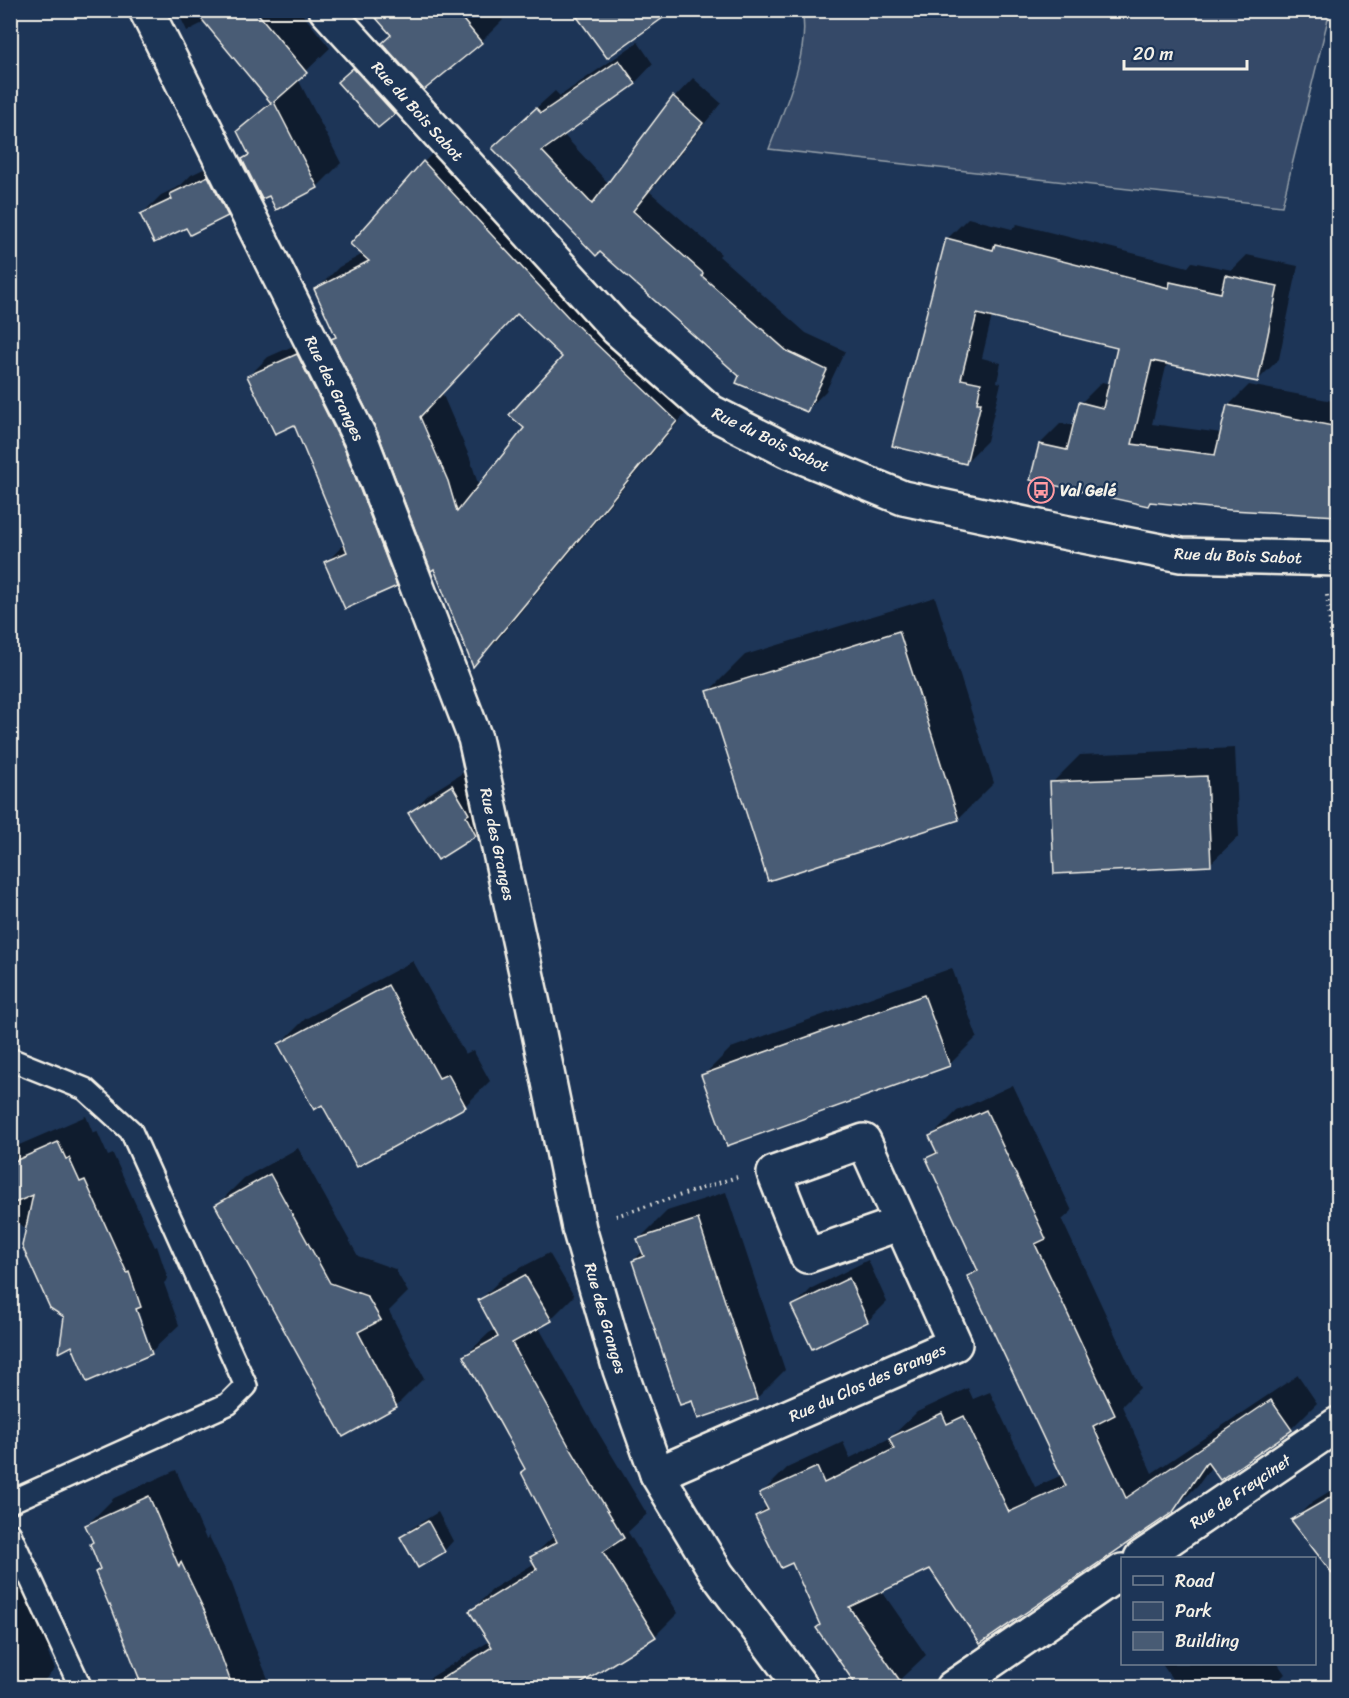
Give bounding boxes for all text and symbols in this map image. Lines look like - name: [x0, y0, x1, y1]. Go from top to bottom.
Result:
- scale bar: [1124, 33, 1247, 71]
- text: 20 m: [1133, 38, 1173, 70]
- street label: Rue du Bois Sabot: [364, 54, 471, 169]
- street label: Rue des Granges: [296, 330, 373, 446]
- street label: Rue du Bois Sabot: [707, 398, 835, 480]
- bus stop icon: Val Gelé: [1026, 475, 1056, 505]
- place label: Val Gelé: [1060, 476, 1117, 505]
- street label: Rue du Bois Sabot: [1174, 539, 1302, 572]
- street label: Rue des Granges: [471, 785, 524, 903]
- street label: Rue des Granges: [576, 1259, 635, 1378]
- street label: Rue du Clos des Granges: [784, 1335, 951, 1430]
- street label: Rue de Freycinet: [1183, 1446, 1298, 1536]
- legend: [1121, 1557, 1316, 1665]
- text: Road: [1175, 1565, 1215, 1597]
- text: Park: [1175, 1595, 1212, 1627]
- text: Building: [1175, 1625, 1239, 1657]

